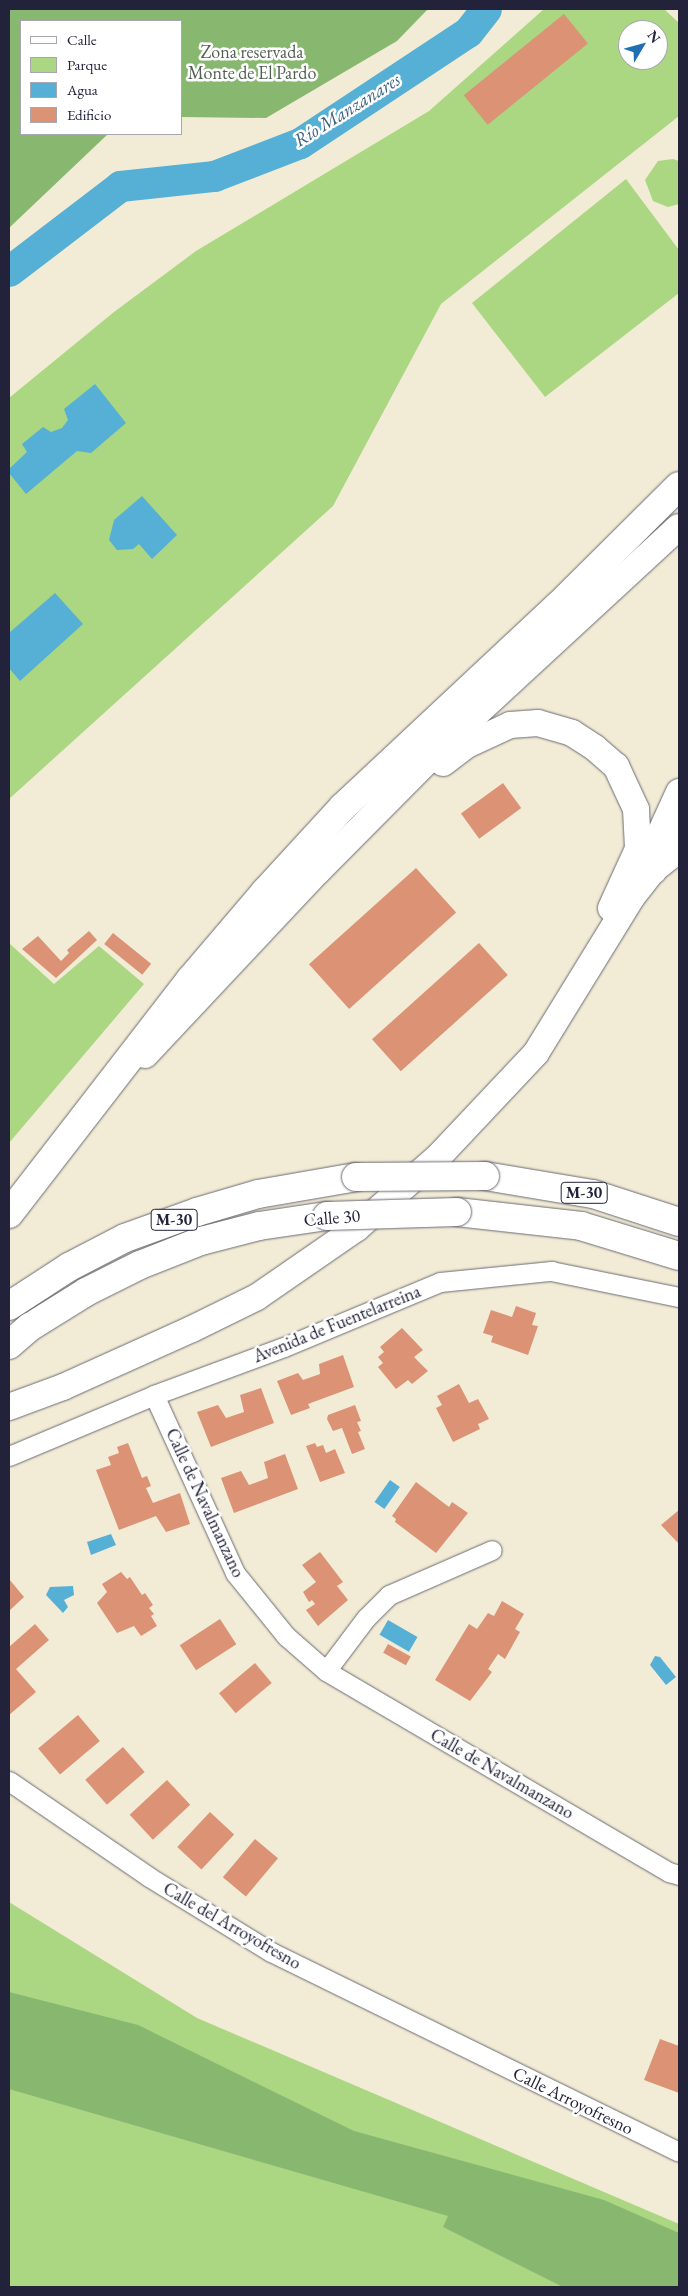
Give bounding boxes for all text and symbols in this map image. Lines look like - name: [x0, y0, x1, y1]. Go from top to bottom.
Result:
- legend: [20, 20, 182, 135]
- north arrow: [618, 20, 668, 70]
- text: N: [644, 27, 665, 47]
- text: Calle: [67, 30, 97, 49]
- park label: Zona reservada Monte de El Pardo: [188, 42, 316, 84]
- text: Parque: [67, 55, 107, 74]
- water label: Río Manzanares: [289, 68, 405, 152]
- text: Agua: [67, 80, 98, 99]
- text: Edificio: [67, 105, 111, 124]
- road number: M-30: [560, 1180, 608, 1206]
- street label: Calle 30: [303, 1205, 361, 1231]
- road number: M-30: [150, 1206, 198, 1234]
- street label: Avenida de Fuentelarreina: [250, 1281, 424, 1367]
- street label: Calle de Navalmanzano: [161, 1425, 249, 1581]
- street label: Calle de Navalmanzano: [426, 1724, 578, 1824]
- street label: Calle del Arroyofresno: [159, 1878, 305, 1974]
- street label: Calle Arroyofresno: [509, 2062, 637, 2140]

